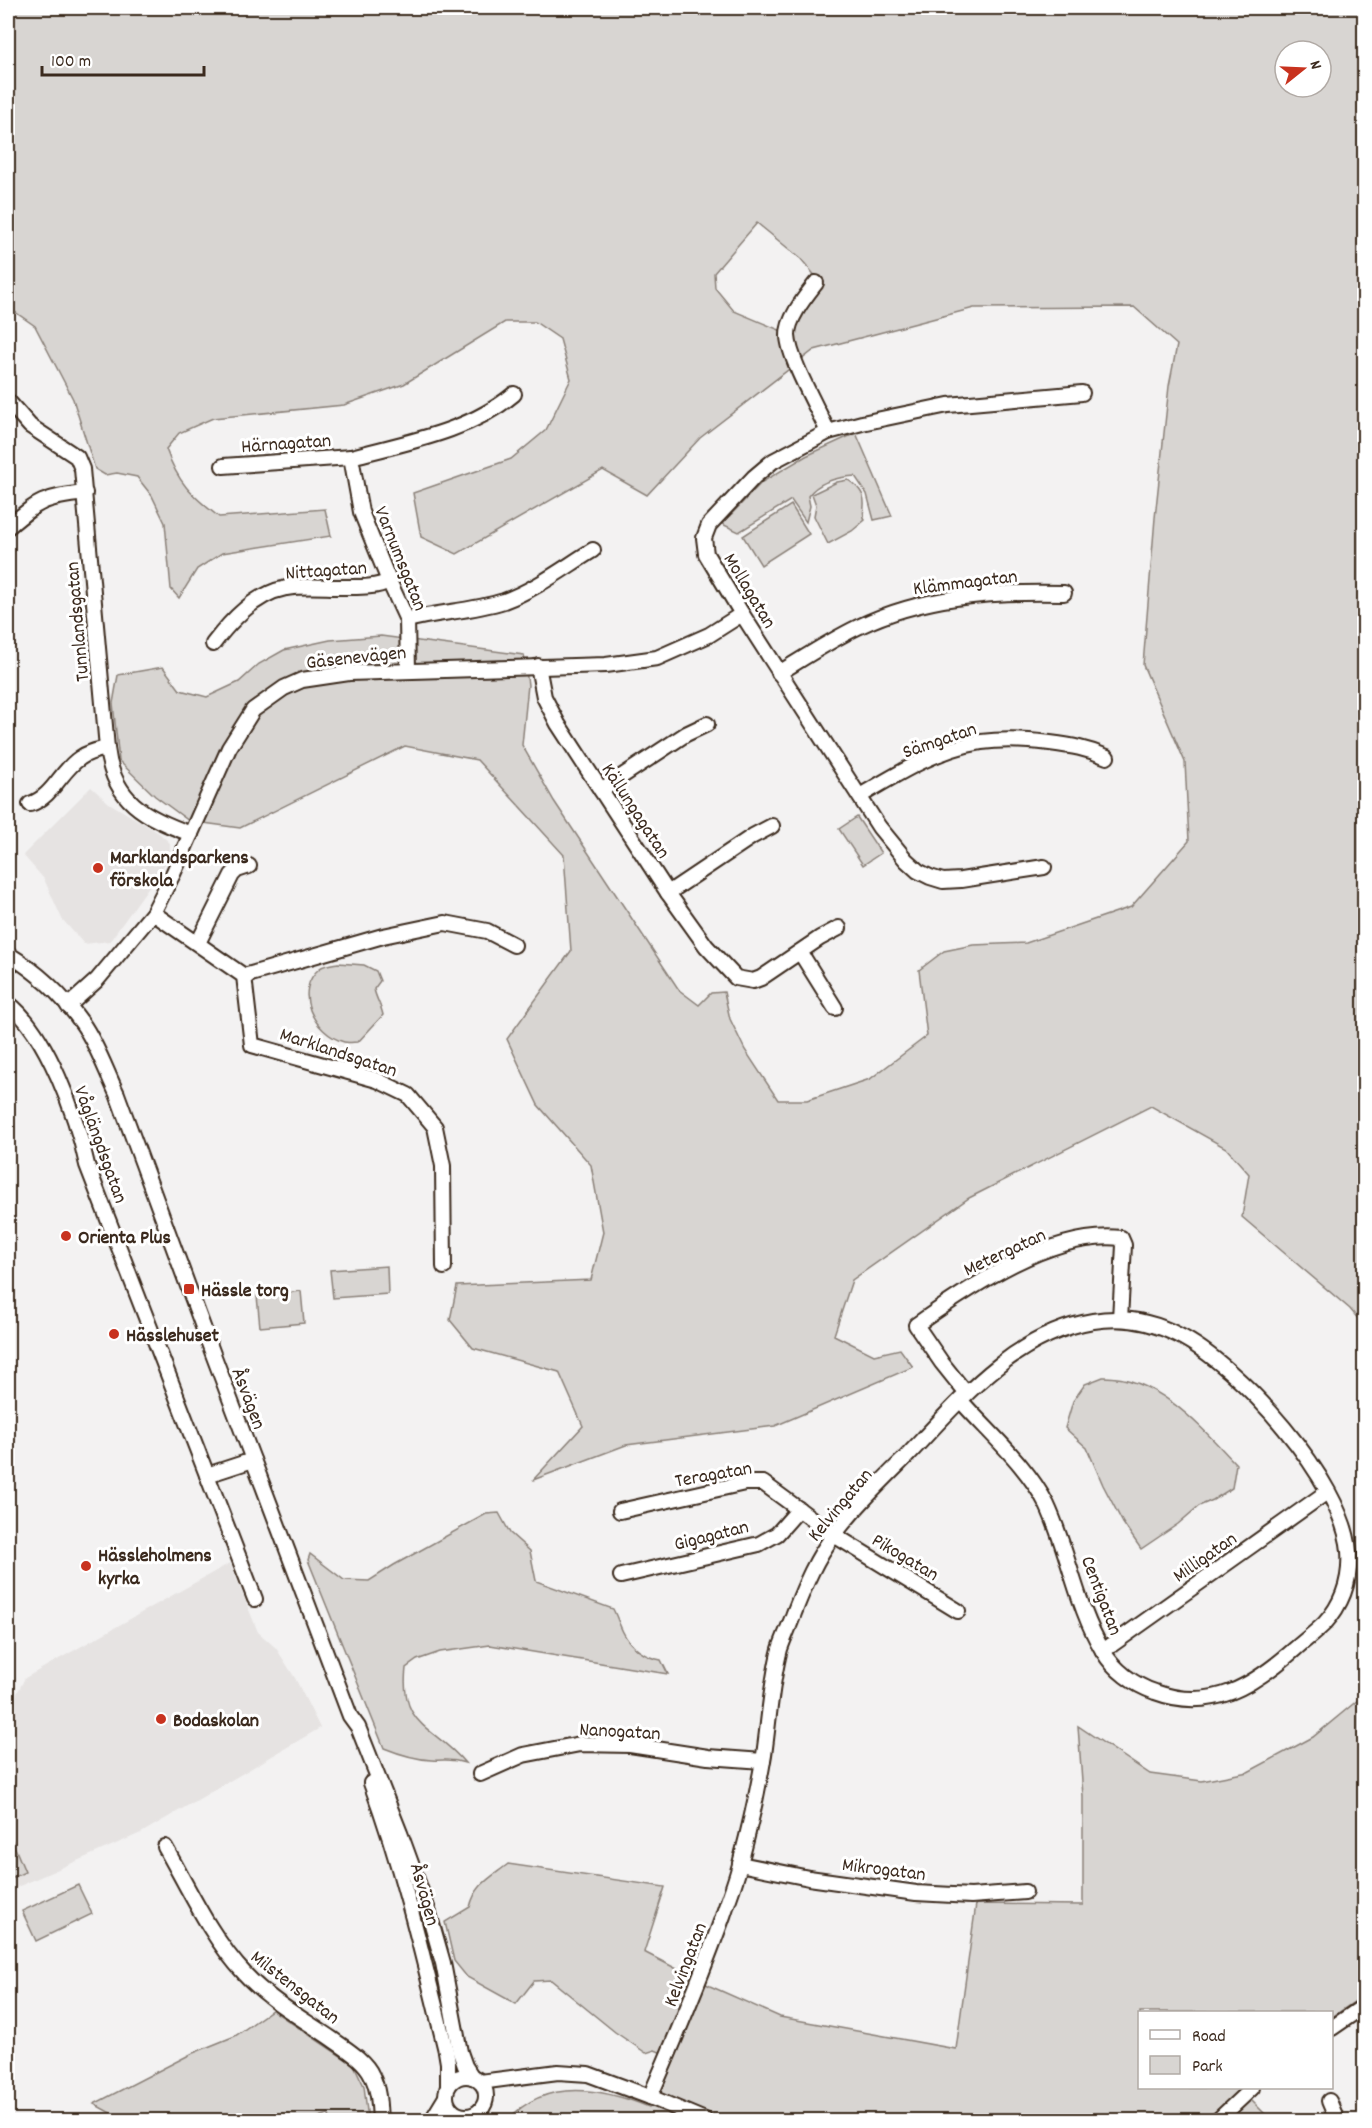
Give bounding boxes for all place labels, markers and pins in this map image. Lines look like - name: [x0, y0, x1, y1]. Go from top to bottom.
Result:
- place label: Marklandsparkens förskola: [109, 845, 249, 896]
- marker: Marklandsparkens förskola: [91, 861, 105, 875]
- place label: Orienta Plus: [78, 1225, 171, 1253]
- marker: Orienta Plus: [59, 1229, 73, 1243]
- place label: Hässle torg: [201, 1278, 289, 1306]
- marker: Hässle torg: [182, 1282, 196, 1296]
- place label: Hässlehuset: [126, 1323, 220, 1351]
- marker: Hässlehuset: [107, 1327, 121, 1341]
- place label: Hässleholmens kyrka: [98, 1543, 212, 1594]
- marker: Hässleholmens kyrka: [79, 1559, 93, 1573]
- place label: Bodaskolan: [173, 1708, 259, 1736]
- marker: Bodaskolan: [154, 1712, 168, 1726]

